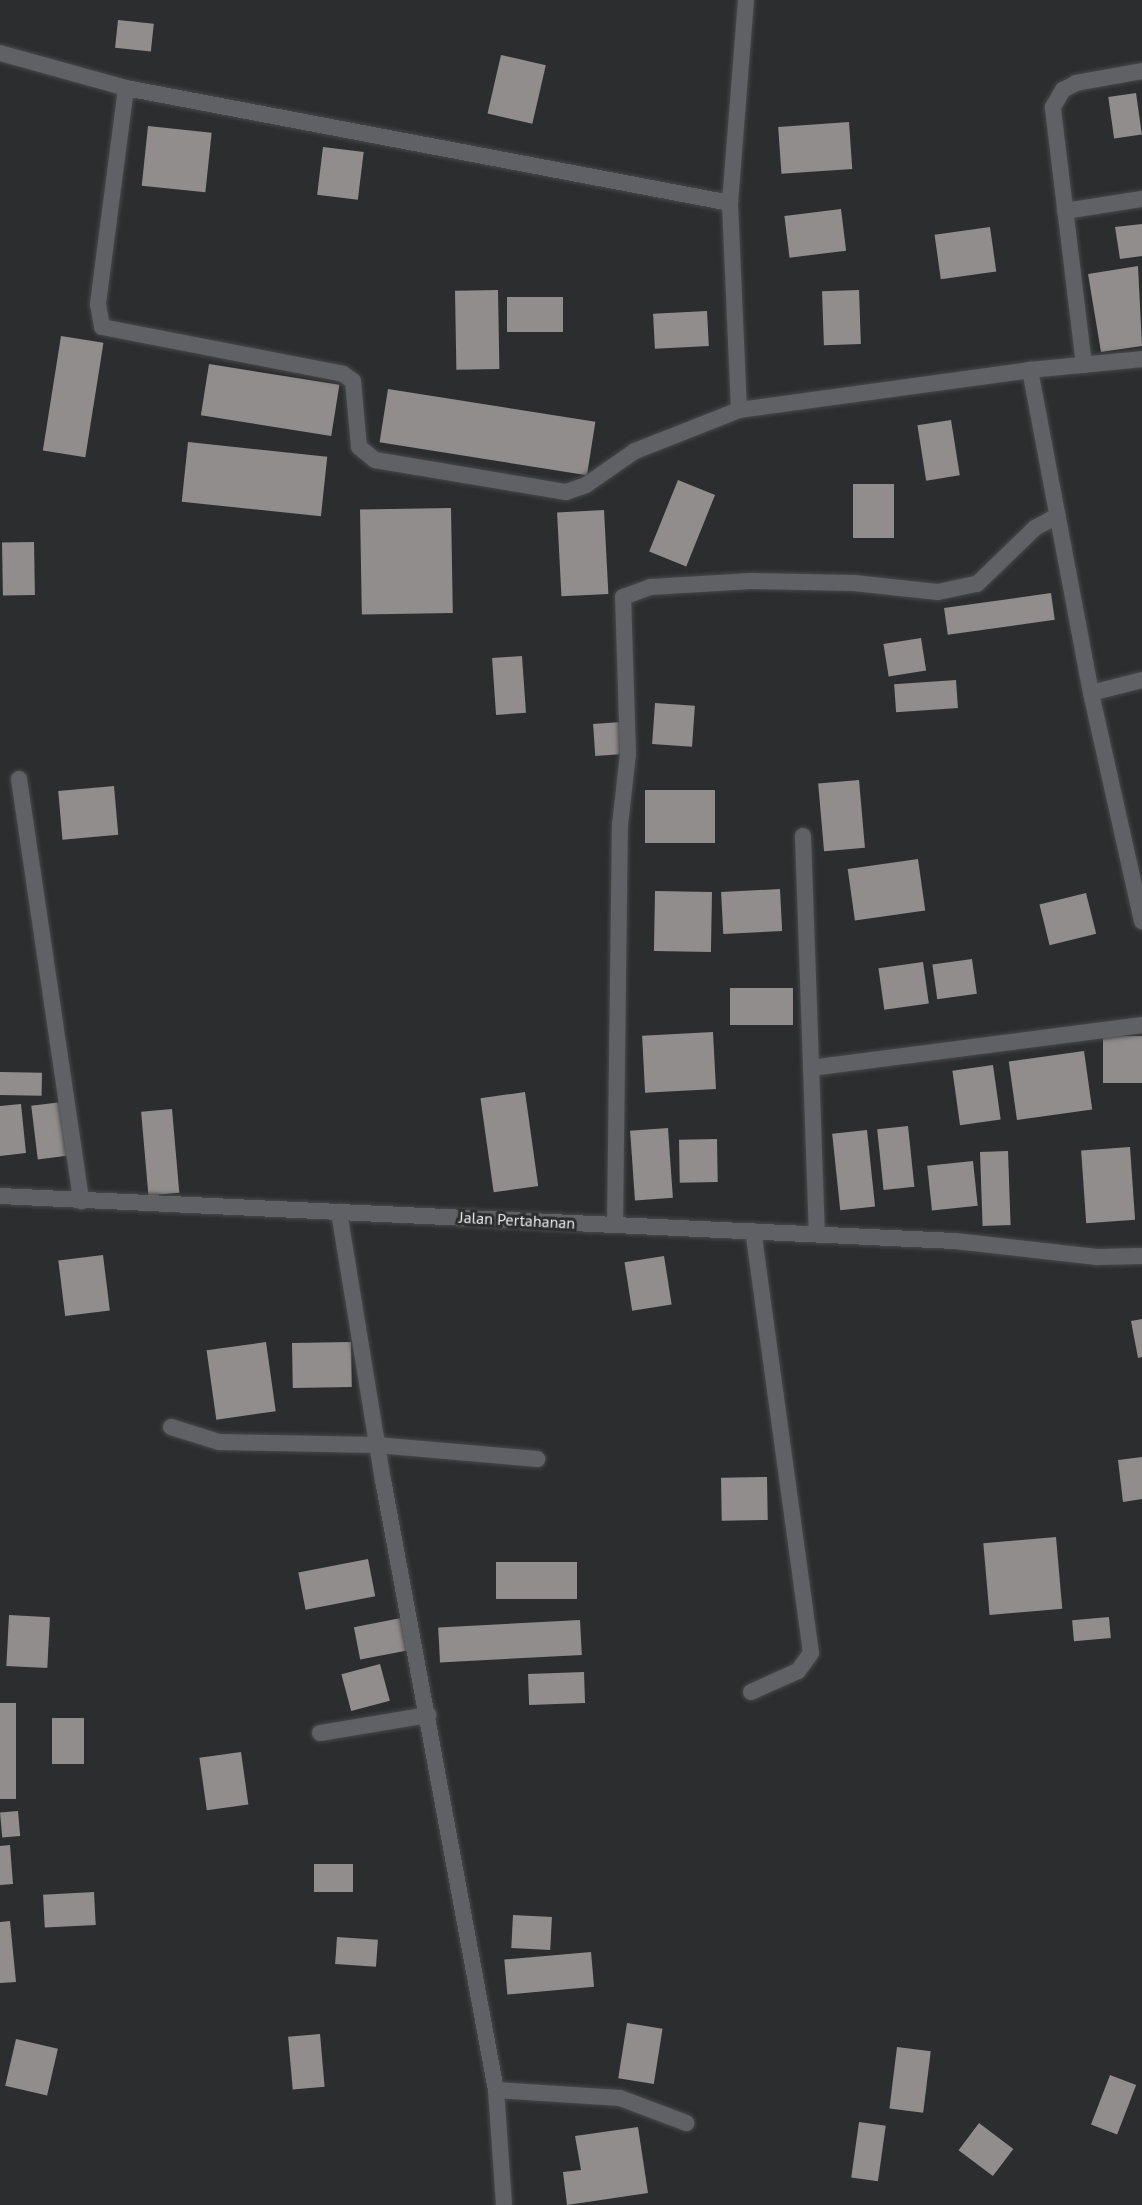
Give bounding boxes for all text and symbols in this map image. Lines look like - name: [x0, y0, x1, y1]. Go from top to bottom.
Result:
- street label: Jalan Pertahanan: [459, 1207, 575, 1233]

